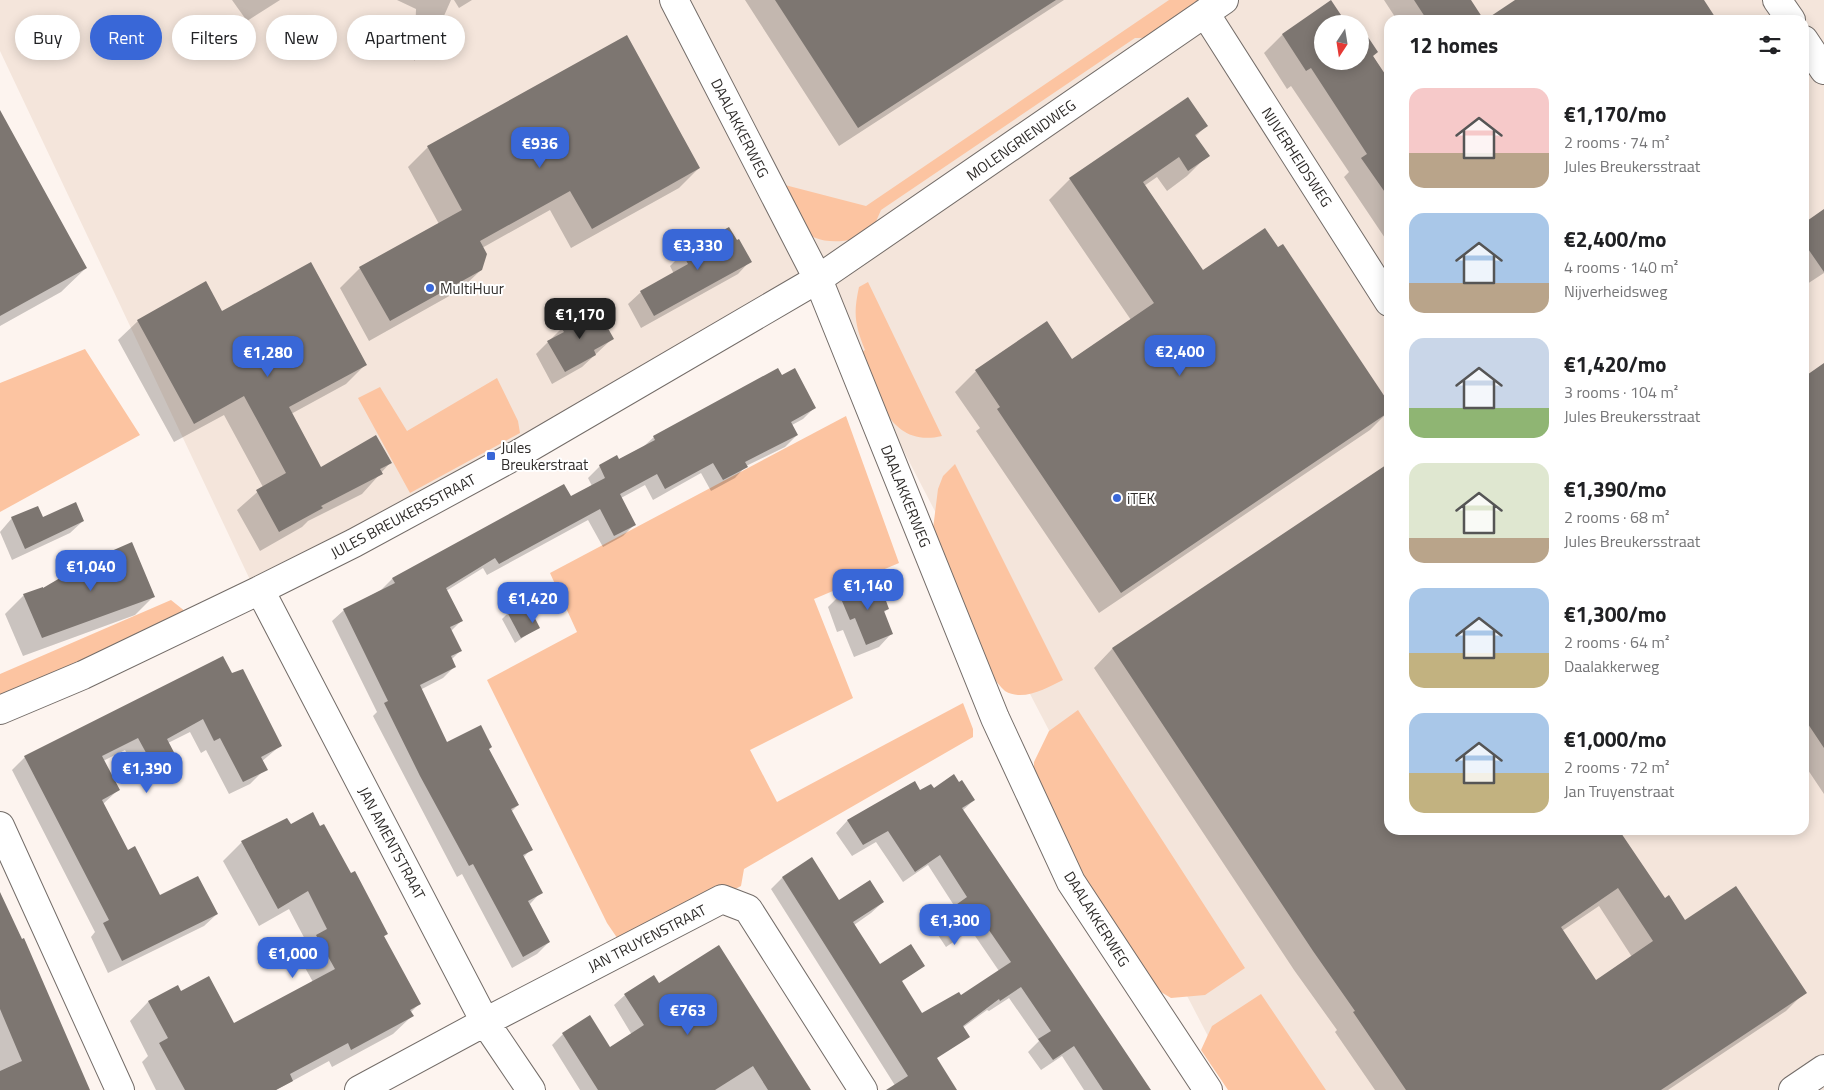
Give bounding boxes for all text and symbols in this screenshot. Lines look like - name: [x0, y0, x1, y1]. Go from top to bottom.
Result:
- chip: Buy: [15, 15, 80, 60]
- chip: Rent: [90, 15, 162, 60]
- chip: Filters: [172, 15, 256, 60]
- chip: New: [266, 15, 337, 60]
- chip: Apartment: [347, 15, 465, 60]
- north arrow: [1314, 15, 1369, 70]
- map controls: [1314, 15, 1369, 70]
- text: 12 homes: [1409, 29, 1498, 61]
- icon: filters: [1756, 31, 1784, 59]
- street label: DAALAKKERWEG: [705, 74, 775, 182]
- street label: MOLENGRIENDWEG: [962, 94, 1080, 186]
- text: €1,170/mo: [1564, 98, 1666, 130]
- street label: NIJVERHEIDSWEG: [1256, 103, 1338, 211]
- icon: home: [1449, 108, 1509, 168]
- pin: €936: [510, 126, 570, 169]
- text: 2 rooms · 74 m²: [1564, 130, 1669, 154]
- text: €936: [522, 131, 558, 155]
- text: Jules Breukersstraat: [1564, 154, 1700, 178]
- text: €2,400/mo: [1564, 223, 1666, 255]
- pin: €3,330: [657, 228, 739, 271]
- text: €3,330: [673, 233, 723, 257]
- icon: home: [1449, 233, 1509, 293]
- text: 4 rooms · 140 m²: [1564, 255, 1678, 279]
- place label: MultiHuur: [440, 277, 504, 300]
- text: Nijverheidsweg: [1564, 279, 1667, 303]
- marker: MultiHuur: [424, 282, 436, 294]
- pin: €1,170: [539, 298, 621, 340]
- text: €1,170: [555, 302, 605, 326]
- pin: €2,400: [1139, 334, 1221, 377]
- pin: €1,280: [227, 336, 309, 378]
- text: €2,400: [1155, 339, 1205, 363]
- text: €1,280: [243, 340, 293, 364]
- text: €1,420/mo: [1564, 348, 1666, 380]
- icon: home: [1449, 358, 1509, 418]
- text: 3 rooms · 104 m²: [1564, 380, 1678, 404]
- text: Jules Breukersstraat: [1564, 404, 1700, 428]
- place label: Jules Breukerstraat: [501, 436, 589, 476]
- street label: DAALAKKERWEG: [875, 441, 937, 551]
- marker: Jules Breukerstraat: [485, 450, 497, 462]
- street label: JULES BREUKERSSTRAAT: [326, 468, 480, 564]
- text: €1,390/mo: [1564, 473, 1666, 505]
- icon: home: [1449, 483, 1509, 543]
- place label: iTEK: [1127, 487, 1155, 510]
- marker: iTEK: [1111, 492, 1123, 504]
- text: 2 rooms · 68 m²: [1564, 505, 1669, 529]
- text: Jules Breukersstraat: [1564, 529, 1700, 553]
- pin: €1,040: [50, 550, 132, 592]
- text: €1,040: [66, 554, 116, 578]
- pin: €1,140: [827, 568, 909, 611]
- text: €1,140: [843, 573, 893, 597]
- pin: €1,420: [492, 582, 574, 624]
- text: €1,420: [508, 586, 558, 610]
- text: €1,300/mo: [1564, 598, 1666, 630]
- icon: home: [1449, 608, 1509, 668]
- text: 2 rooms · 64 m²: [1564, 630, 1669, 654]
- text: Daalakkerweg: [1564, 654, 1659, 678]
- text: €1,000/mo: [1564, 723, 1666, 755]
- icon: home: [1449, 733, 1509, 793]
- pin: €1,390: [106, 752, 188, 794]
- text: 2 rooms · 72 m²: [1564, 755, 1669, 779]
- text: €1,390: [122, 756, 172, 780]
- text: Jan Truyenstraat: [1564, 779, 1674, 803]
- street label: JAN AMENTSTRAAT: [353, 782, 431, 904]
- street label: DAALAKKERWEG: [1058, 867, 1136, 971]
- street label: JAN TRUYENSTRAAT: [584, 898, 710, 978]
- pin: €1,300: [914, 904, 996, 946]
- text: €1,300: [930, 908, 980, 932]
- pin: €1,000: [252, 936, 334, 979]
- text: €1,000: [268, 941, 318, 965]
- pin: €763: [658, 994, 718, 1036]
- text: €763: [670, 998, 706, 1022]

